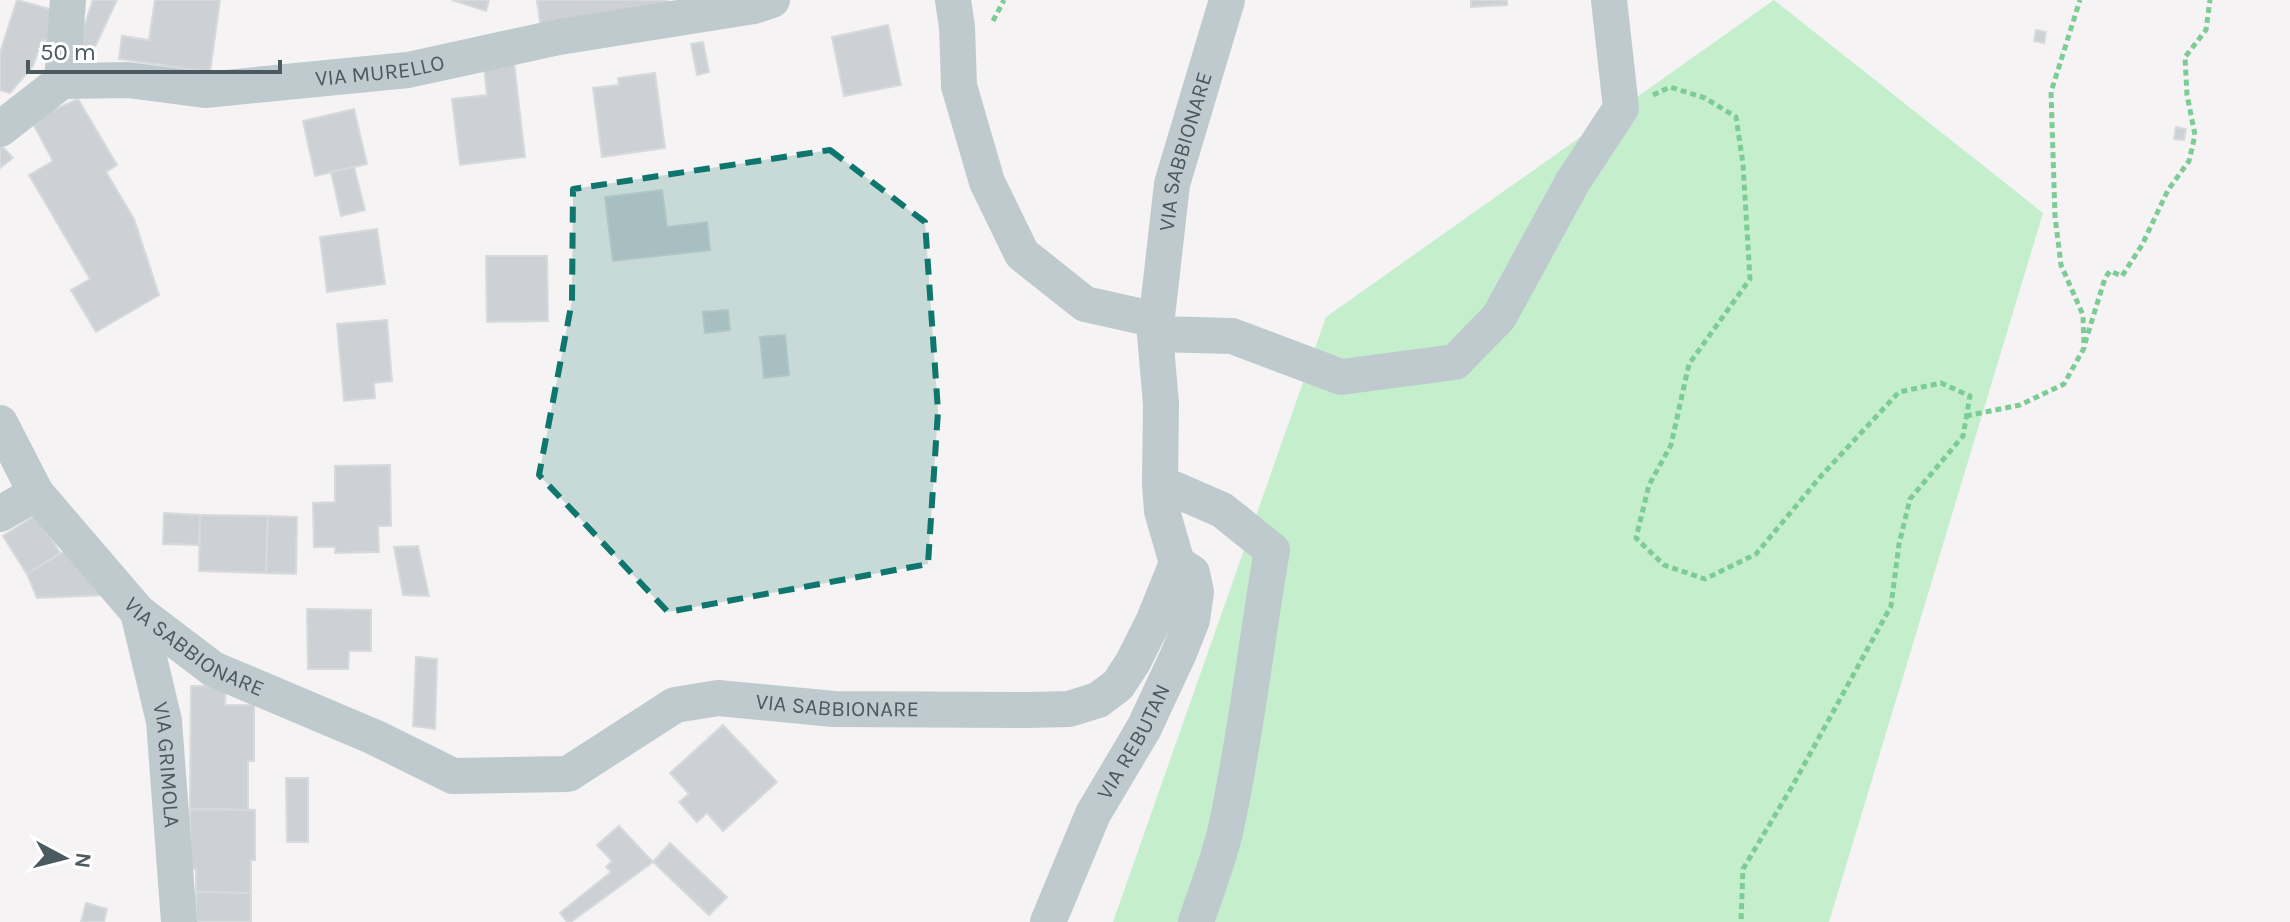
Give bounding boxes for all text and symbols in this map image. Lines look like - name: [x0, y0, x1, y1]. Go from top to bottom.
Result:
- scale bar: [28, 24, 280, 74]
- text: 50 m: [40, 38, 96, 66]
- street label: VIA MURELLO: [314, 49, 447, 92]
- street label: VIA SABBIONARE: [1154, 69, 1218, 233]
- street label: VIA SABBIONARE: [118, 592, 268, 702]
- street label: VIA REBUTAN: [1091, 680, 1176, 804]
- street label: VIA SABBIONARE: [754, 689, 919, 722]
- street label: VIA GRIMOLA: [147, 699, 185, 829]
- north arrow: [24, 818, 104, 898]
- text: N: [69, 851, 97, 870]

